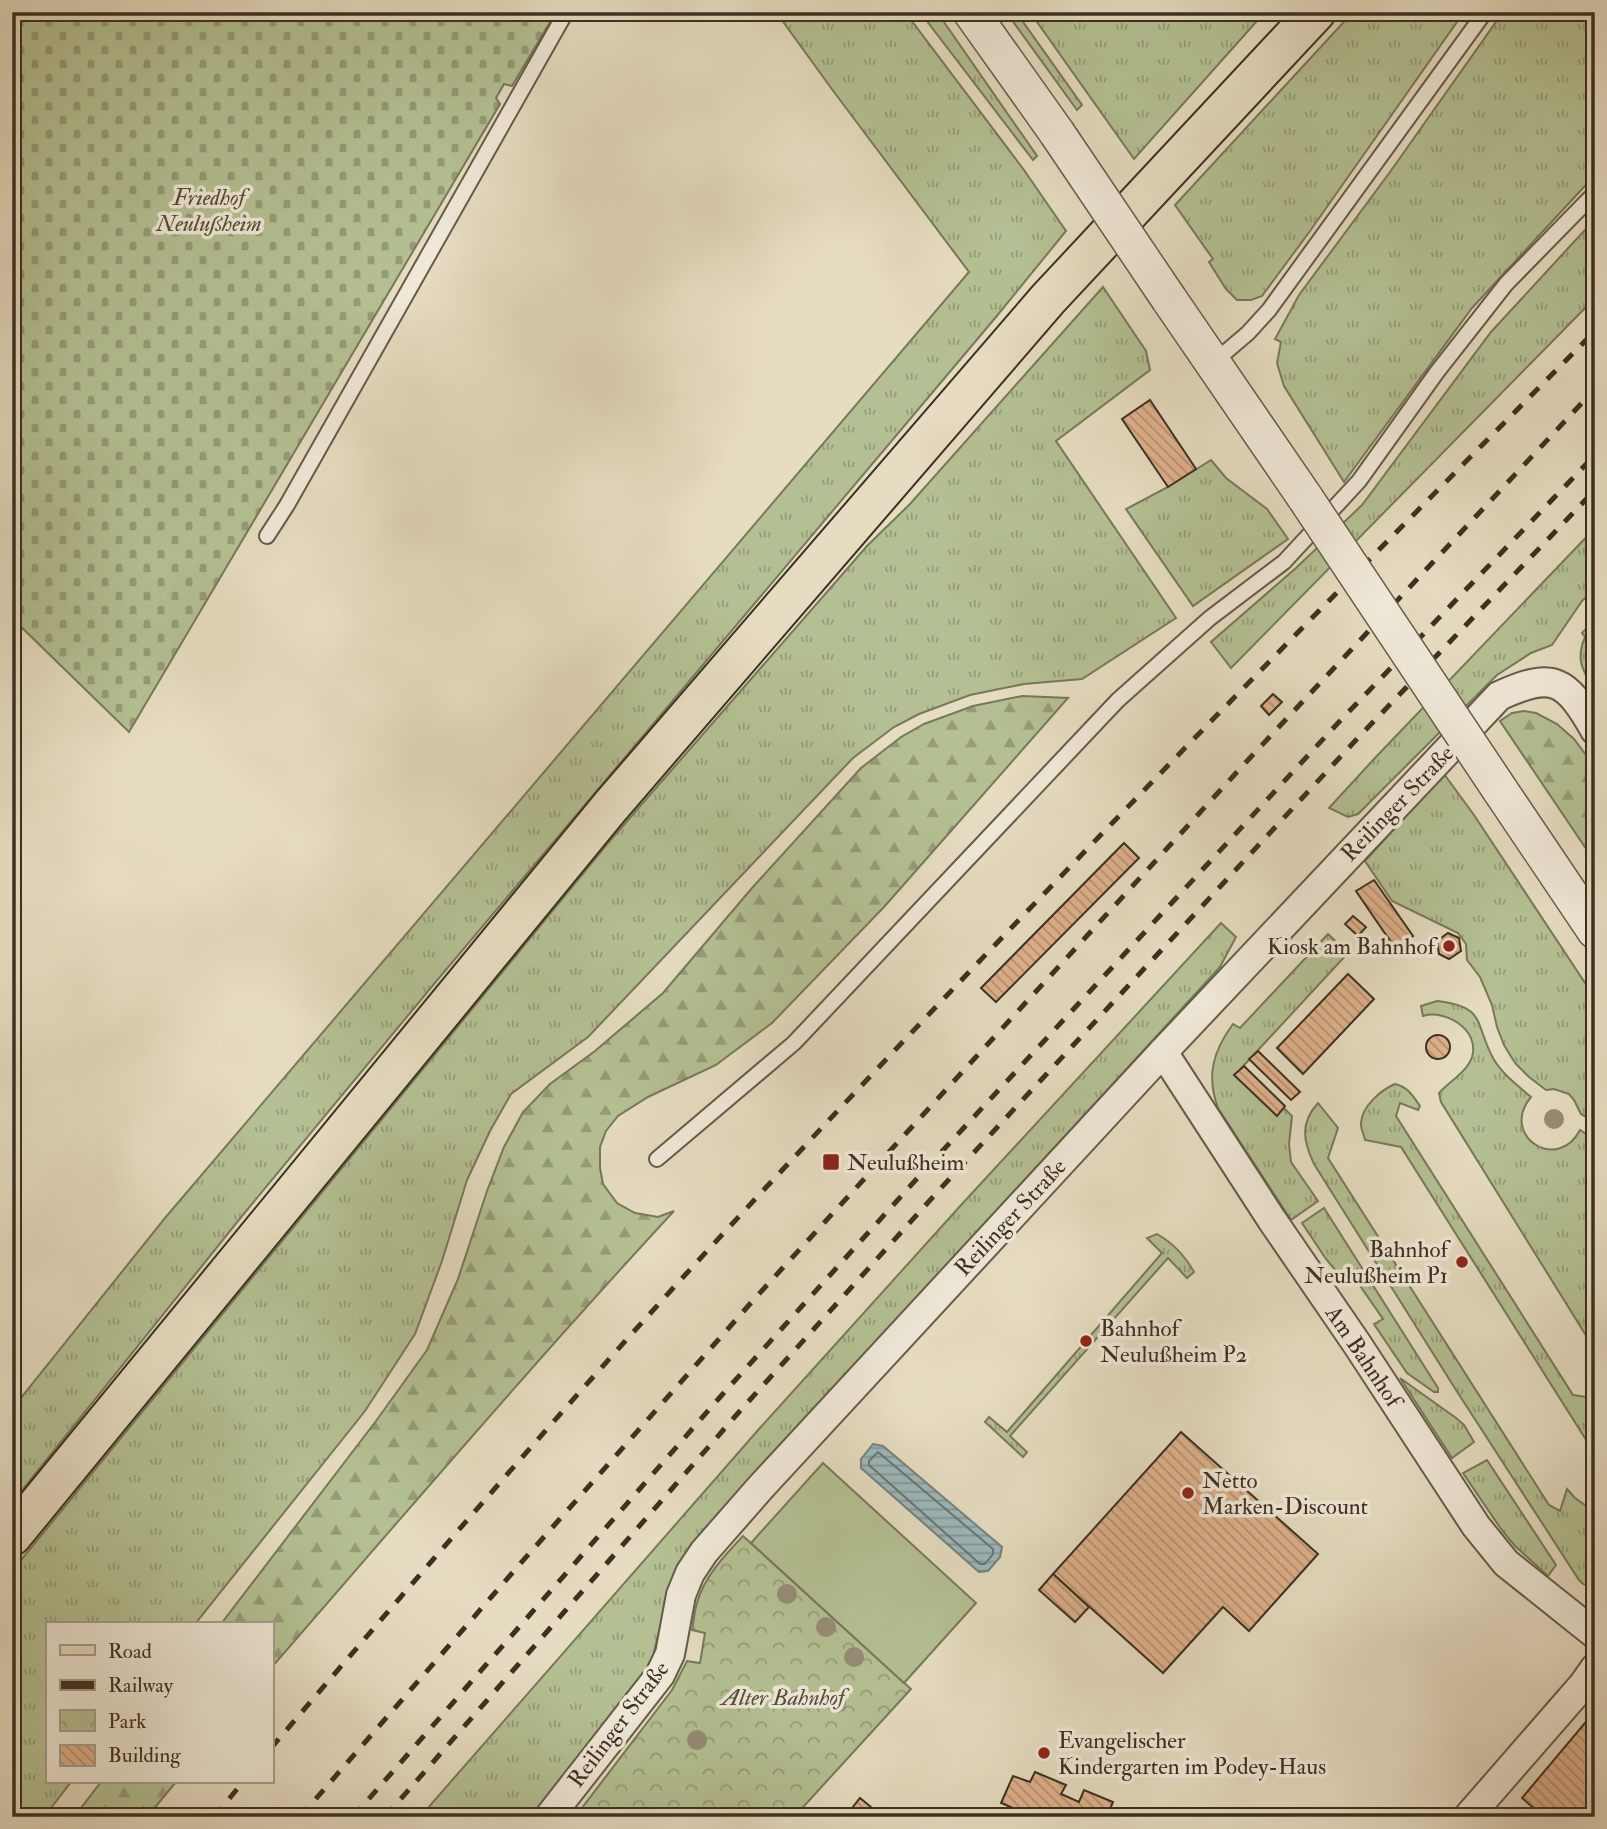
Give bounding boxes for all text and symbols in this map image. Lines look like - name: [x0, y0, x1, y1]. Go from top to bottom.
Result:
- park label: Friedhof Neulußheim: [156, 183, 261, 238]
- street label: Reilinger Straße: [1335, 739, 1460, 868]
- place label: Kiosk am Bahnhof: [1267, 932, 1439, 961]
- marker: Kiosk am Bahnhof: [1441, 938, 1457, 954]
- place label: Neulußheim: [847, 1148, 964, 1177]
- marker: Neulußheim: [821, 1152, 841, 1172]
- street label: Reilinger Straße: [948, 1152, 1073, 1282]
- place label: Bahnhof Neulußheim P1: [1304, 1235, 1452, 1290]
- marker: Bahnhof Neulußheim P1: [1454, 1254, 1470, 1270]
- street label: Am Bahnhof: [1318, 1299, 1410, 1416]
- place label: Bahnhof Neulußheim P2: [1100, 1314, 1247, 1369]
- marker: Bahnhof Neulußheim P2: [1078, 1333, 1094, 1349]
- place label: Netto Marken-Discount: [1202, 1466, 1368, 1521]
- marker: Netto Marken-Discount: [1180, 1485, 1196, 1501]
- legend: [46, 1622, 273, 1784]
- text: Road: [108, 1638, 153, 1665]
- street label: Reilinger Straße: [562, 1655, 676, 1793]
- text: Railway: [108, 1672, 174, 1699]
- park label: Alter Bahnhof: [719, 1683, 850, 1712]
- text: Park: [108, 1708, 146, 1735]
- place label: Evangelischer Kindergarten im Podey-Haus: [1058, 1726, 1326, 1781]
- text: Building: [108, 1742, 181, 1769]
- marker: Evangelischer Kindergarten im Podey-Haus: [1036, 1745, 1052, 1761]

